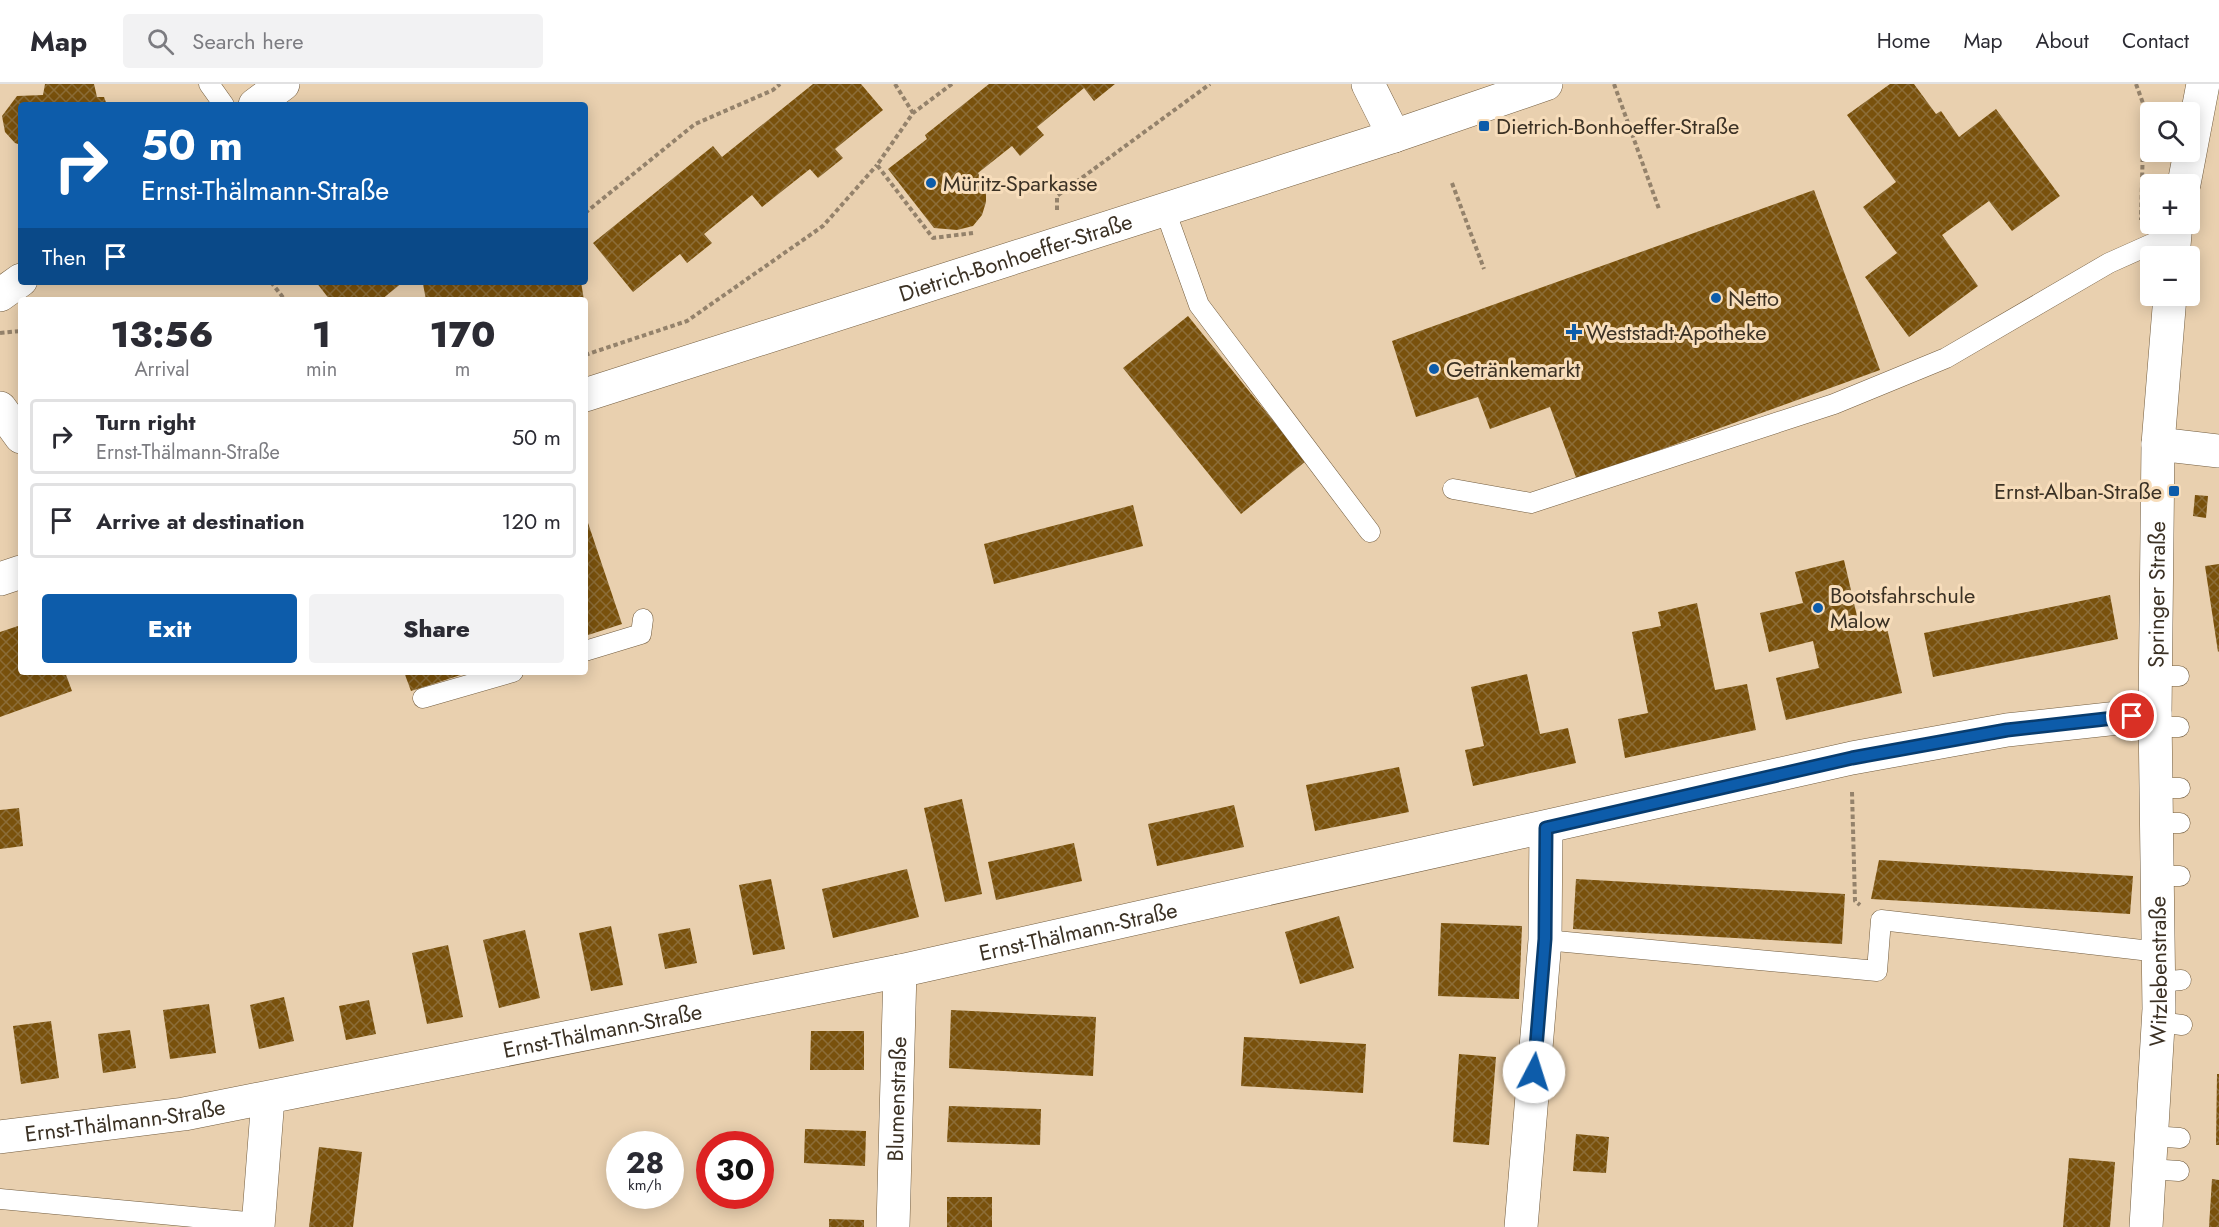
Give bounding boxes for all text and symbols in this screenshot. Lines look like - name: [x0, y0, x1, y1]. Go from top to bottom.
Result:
- search box: [123, 14, 543, 68]
- text: Map: [30, 21, 87, 62]
- icon: search: [144, 25, 177, 58]
- text: Search here: [192, 25, 304, 57]
- text: Home: [1877, 26, 1930, 56]
- text: Map: [1963, 26, 2003, 56]
- text: About: [2036, 26, 2089, 56]
- text: Contact: [2122, 26, 2189, 56]
- map controls: [2140, 102, 2200, 306]
- button: search: [2140, 102, 2200, 162]
- place label: Dietrich-Bonhoeffer-Straße: [1496, 110, 1739, 142]
- text: 50 m: [141, 115, 243, 176]
- marker: Dietrich-Bonhoeffer-Straße: [1477, 119, 1491, 133]
- icon: right: [42, 126, 120, 204]
- place label: Müritz-Sparkasse: [943, 167, 1098, 199]
- text: Ernst-Thälmann-Straße: [141, 171, 389, 210]
- button: +: [2140, 174, 2200, 234]
- marker: Müritz-Sparkasse: [924, 176, 938, 190]
- street label: Dietrich-Bonhoeffer-Straße: [895, 205, 1136, 310]
- icon: arrive: [99, 240, 132, 273]
- text: Then: [42, 241, 87, 273]
- button: −: [2140, 246, 2200, 306]
- place label: Netto: [1728, 282, 1779, 314]
- marker: Netto: [1709, 291, 1723, 305]
- text: 13:56: [110, 308, 214, 360]
- text: 1: [312, 308, 331, 360]
- text: 170: [430, 308, 496, 360]
- place label: Weststadt-Apotheke: [1586, 316, 1767, 348]
- marker: Weststadt-Apotheke: [1567, 325, 1581, 339]
- place label: Getränkemarkt: [1446, 353, 1581, 385]
- text: Arrival: [134, 355, 190, 384]
- text: min: [306, 355, 337, 384]
- text: m: [455, 355, 470, 384]
- marker: Getränkemarkt: [1427, 362, 1441, 376]
- text: Turn right: [96, 406, 196, 438]
- icon: right: [45, 420, 78, 453]
- text: 50 m: [512, 421, 561, 453]
- text: Ernst-Thälmann-Straße: [96, 438, 280, 467]
- place label: Ernst-Alban-Straße: [1994, 475, 2162, 507]
- marker: Ernst-Alban-Straße: [2167, 484, 2181, 498]
- icon: arrive: [45, 504, 78, 537]
- text: Arrive at destination: [96, 505, 305, 537]
- text: 120 m: [502, 505, 561, 537]
- street label: Springer Straße: [2140, 521, 2173, 668]
- place label: Bootsfahrschule Malow: [1830, 579, 1975, 636]
- button: Exit: [42, 594, 297, 663]
- button: Share: [309, 594, 564, 663]
- marker: Bootsfahrschule Malow: [1811, 601, 1825, 615]
- pin: [2106, 690, 2157, 741]
- icon: arrive: [2115, 699, 2148, 732]
- street label: Ernst-Thälmann-Straße: [976, 893, 1180, 969]
- street label: Witzlebenstraße: [2141, 896, 2175, 1048]
- street label: Ernst-Thälmann-Straße: [500, 995, 705, 1066]
- street label: Blumenstraße: [879, 1036, 914, 1162]
- position arrow: [1502, 1040, 1566, 1104]
- street label: Ernst-Thälmann-Straße: [23, 1090, 228, 1150]
- speed limit sign: 30: [696, 1131, 774, 1209]
- text: 28: [626, 1141, 664, 1184]
- text: km/h: [628, 1174, 662, 1196]

